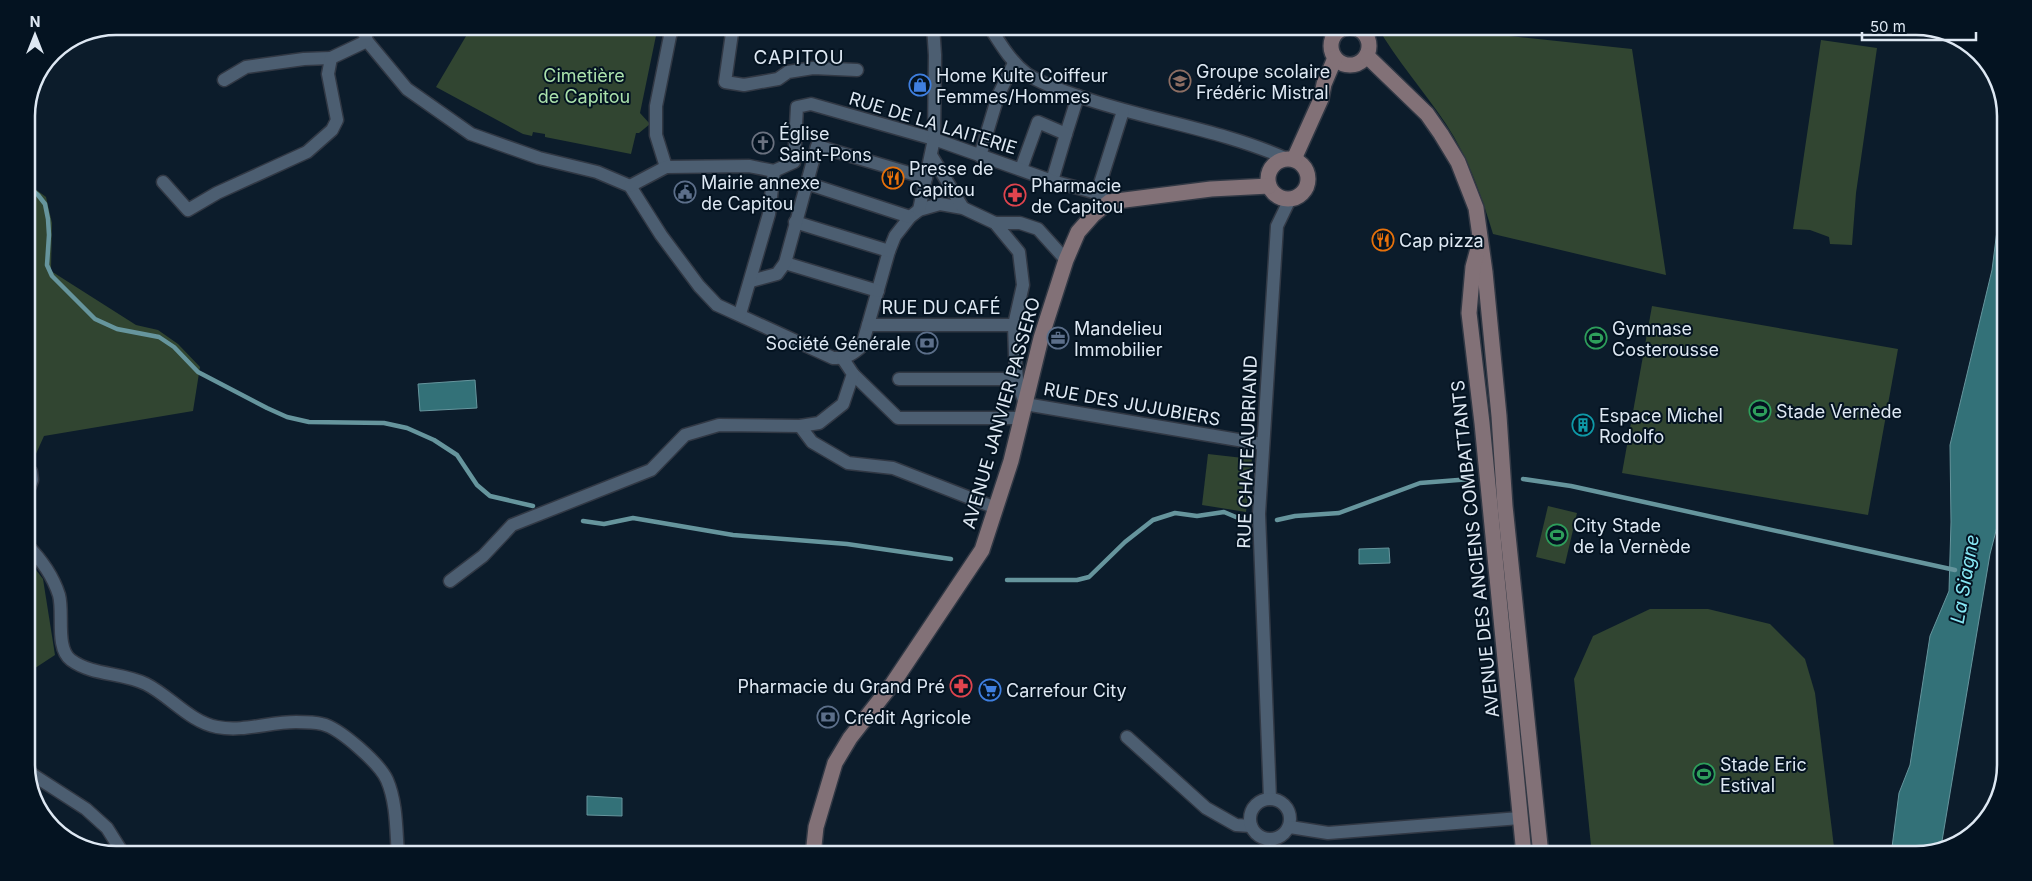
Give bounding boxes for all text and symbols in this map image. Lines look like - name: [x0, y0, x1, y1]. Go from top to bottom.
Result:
- north arrow: [10, 10, 60, 60]
- scale bar: [1862, 10, 1976, 42]
- text: N: [30, 13, 40, 30]
- text: 50 m: [1870, 17, 1906, 36]
- district label: CAPITOU: [753, 46, 845, 69]
- place label: Groupe scolaire Frédéric Mistral: [1196, 61, 1330, 103]
- park label: Cimetière de Capitou: [538, 65, 630, 107]
- place label: Home Kulte Coiffeur Femmes/Hommes: [936, 65, 1108, 107]
- school or university icon: Groupe scolaire Frédéric Mistral: [1168, 69, 1192, 93]
- shop icon: Home Kulte Coiffeur Femmes/Hommes: [908, 73, 932, 97]
- street label: RUE DE LA LAITERIE: [846, 87, 1020, 159]
- place label: Église Saint-Pons: [779, 122, 872, 165]
- church icon: Église Saint-Pons: [751, 131, 775, 155]
- place label: Presse de Capitou: [909, 158, 994, 200]
- restaurant icon: Presse de Capitou: [881, 166, 905, 190]
- place label: Mairie annexe de Capitou: [701, 172, 820, 214]
- place label: Pharmacie de Capitou: [1031, 175, 1123, 217]
- public building icon: Mairie annexe de Capitou: [673, 180, 697, 204]
- pharmacy icon: Pharmacie de Capitou: [1003, 183, 1027, 207]
- restaurant icon: Cap pizza: [1371, 228, 1395, 252]
- place label: Cap pizza: [1399, 230, 1484, 251]
- street label: AVENUE JANVIER PASSERO: [958, 295, 1044, 531]
- street label: RUE DU CAFÉ: [882, 296, 1000, 318]
- place label: Mandelieu Immobilier: [1074, 318, 1163, 360]
- place label: Gymnase Costerousse: [1612, 318, 1719, 360]
- office icon: Mandelieu Immobilier: [1046, 326, 1070, 350]
- sports icon: Gymnase Costerousse: [1584, 326, 1608, 350]
- bank icon: Société Générale: [915, 331, 939, 355]
- place label: Société Générale: [765, 333, 911, 354]
- street label: RUE CHATEAUBRIAND: [1233, 355, 1261, 549]
- street label: RUE DES JUJUBIERS: [1042, 378, 1222, 430]
- street label: AVENUE DES ANCIENS COMBATTANTS: [1447, 379, 1503, 719]
- sports icon: Stade Vernède: [1748, 399, 1772, 423]
- place label: Stade Vernède: [1776, 401, 1902, 422]
- place label: Espace Michel Rodolfo: [1599, 405, 1723, 447]
- building icon: Espace Michel Rodolfo: [1571, 413, 1595, 437]
- place label: City Stade de la Vernède: [1573, 515, 1691, 557]
- sports icon: City Stade de la Vernède: [1545, 523, 1569, 547]
- water label: La Siagne: [1946, 533, 1984, 625]
- pharmacy icon: Pharmacie du Grand Pré: [949, 674, 973, 698]
- place label: Pharmacie du Grand Pré: [737, 676, 945, 697]
- supermarket icon: Carrefour City: [978, 678, 1002, 702]
- place label: Carrefour City: [1006, 680, 1127, 701]
- bank icon: Crédit Agricole: [816, 705, 840, 729]
- place label: Crédit Agricole: [844, 707, 971, 728]
- place label: Stade Eric Estival: [1720, 754, 1807, 796]
- sports icon: Stade Eric Estival: [1692, 762, 1716, 786]

